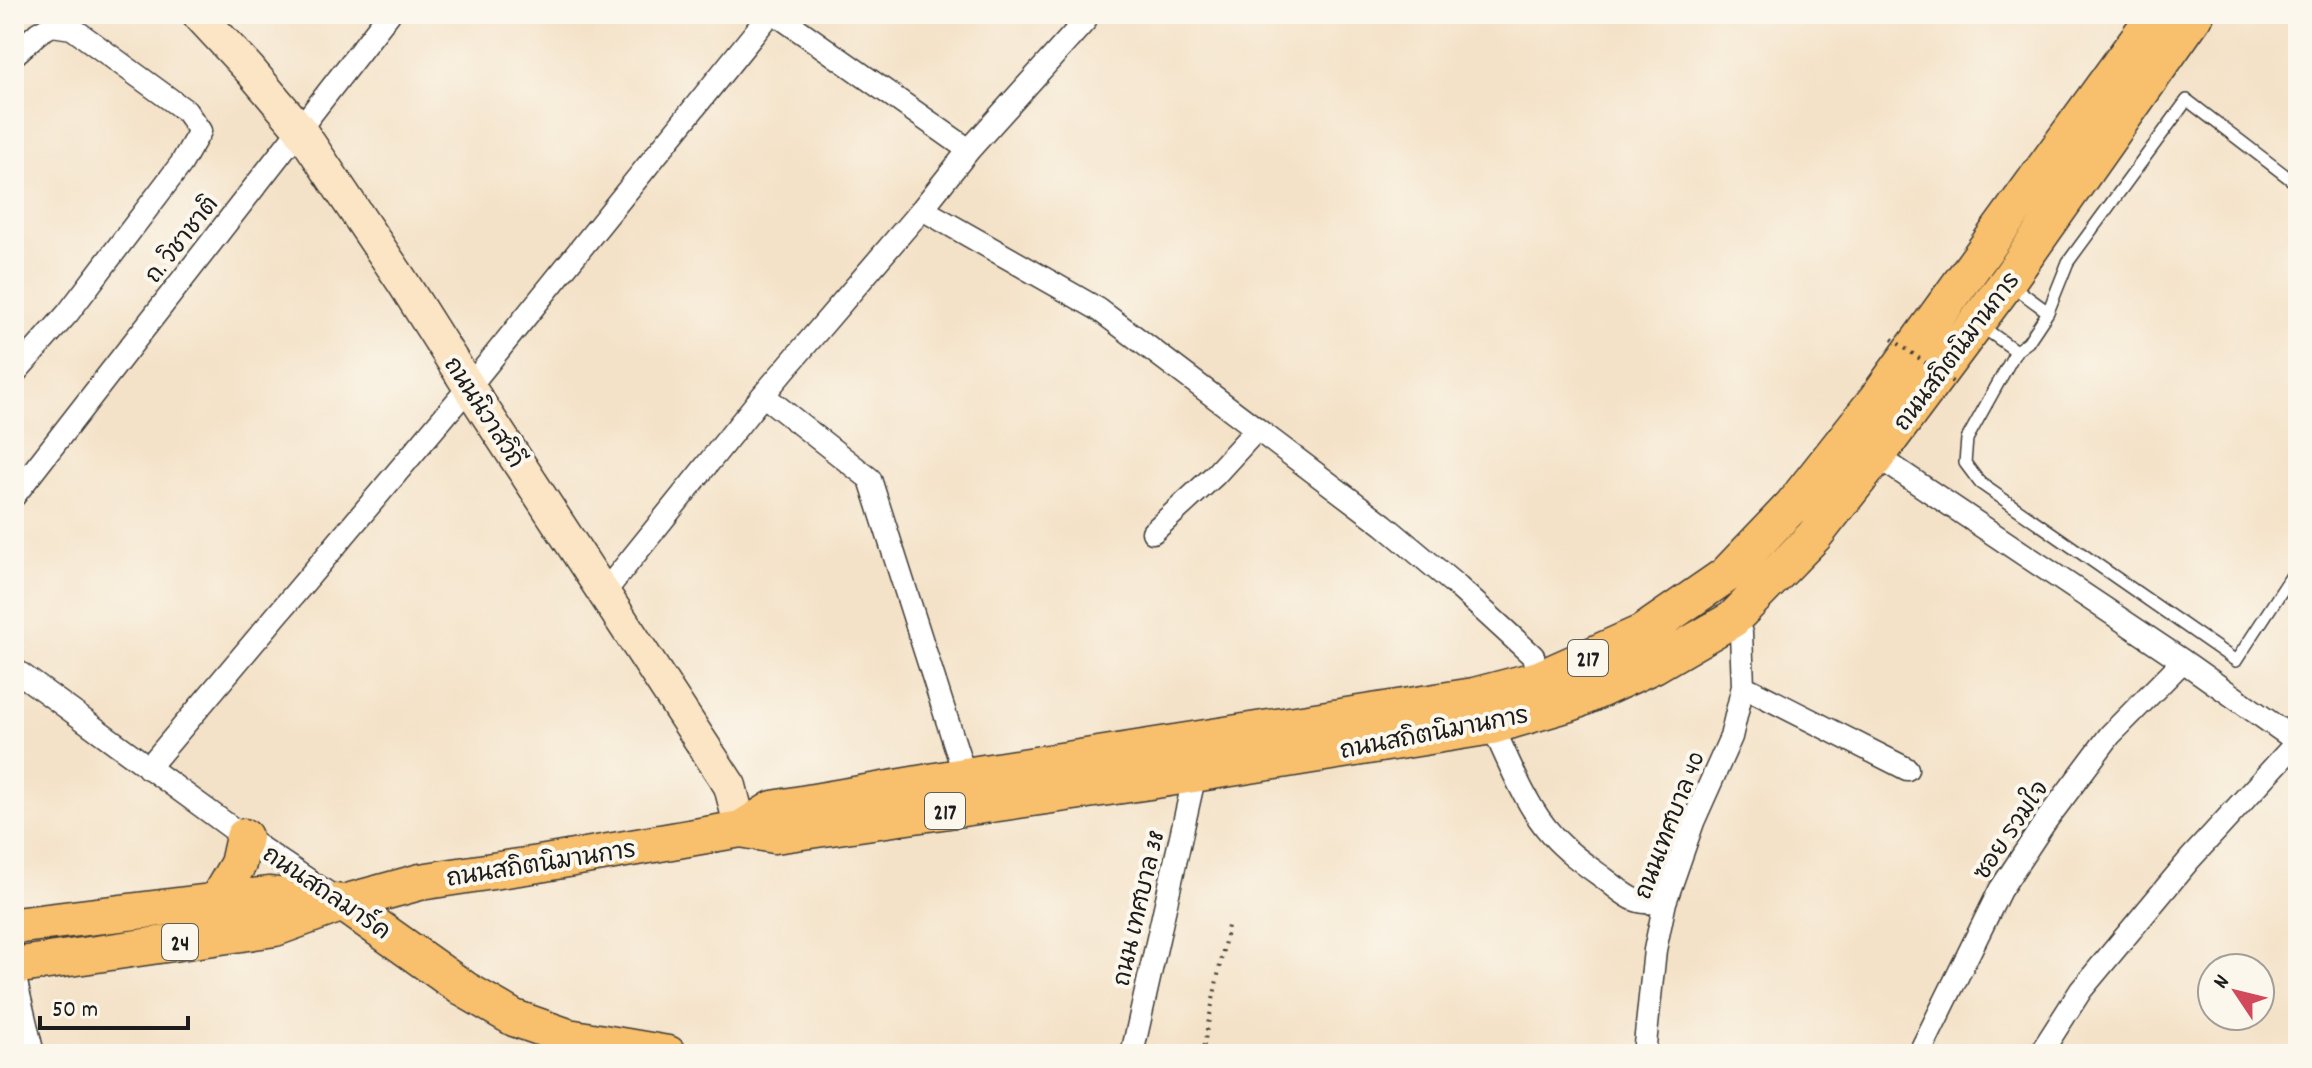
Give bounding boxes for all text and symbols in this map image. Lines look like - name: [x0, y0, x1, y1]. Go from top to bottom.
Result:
- street label: ถ. วิชาชาติ: [138, 190, 228, 292]
- street label: ถนนสถิตนิมานการ: [1887, 266, 2030, 440]
- street label: ถนนนิวาสวิถี: [434, 351, 532, 476]
- road number: 217: [1568, 640, 1608, 676]
- street label: ถนนสถิตนิมานการ: [1337, 700, 1532, 770]
- street label: ถนนเทศบาล 40: [1628, 747, 1716, 905]
- street label: ซอย รวมใจ: [1965, 774, 2058, 888]
- road number: 217: [925, 793, 965, 829]
- street label: ถนน เทศบาล 38: [1106, 827, 1175, 990]
- street label: ถนนสถิตนิมานการ: [444, 834, 639, 898]
- street label: ถนนสถลมาร์ค: [255, 837, 397, 950]
- road number: 24: [162, 924, 198, 960]
- north arrow: [2196, 952, 2276, 1032]
- text: N: [2207, 969, 2238, 996]
- scale bar: [40, 980, 188, 1030]
- text: 50 m: [52, 994, 98, 1028]

